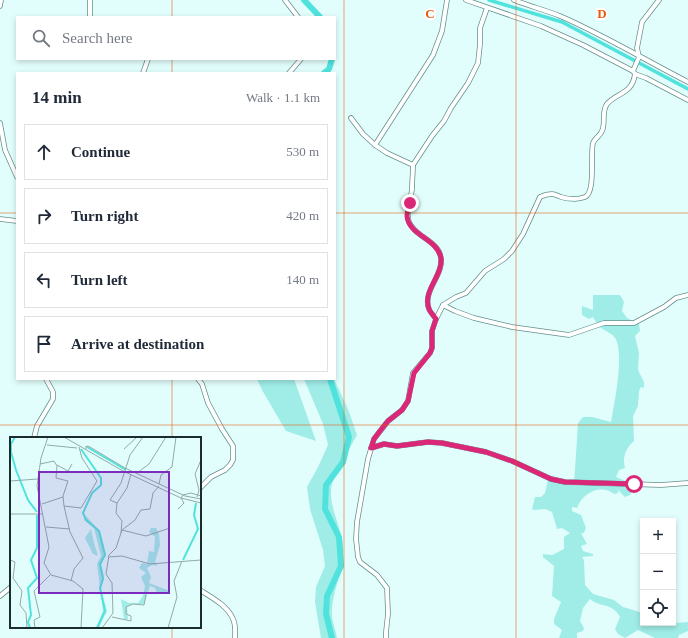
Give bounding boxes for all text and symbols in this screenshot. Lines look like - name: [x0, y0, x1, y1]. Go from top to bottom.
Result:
- text: C: [425, 6, 435, 21]
- text: D: [597, 6, 607, 21]
- search box: [16, 16, 336, 60]
- icon: search: [30, 27, 52, 49]
- text: Search here: [62, 30, 132, 46]
- text: 14 min: [32, 88, 82, 107]
- text: Walk · 1.1 km: [246, 90, 320, 105]
- icon: ahead: [33, 141, 55, 163]
- text: Continue: [71, 144, 130, 160]
- text: 530 m: [286, 144, 319, 159]
- route end: [401, 194, 419, 212]
- icon: right: [33, 205, 55, 227]
- text: Turn right: [71, 208, 138, 224]
- text: 420 m: [286, 208, 319, 223]
- icon: left: [33, 269, 55, 291]
- text: Turn left: [71, 272, 128, 288]
- text: 140 m: [286, 272, 319, 287]
- icon: arrive: [33, 333, 55, 355]
- text: Arrive at destination: [71, 336, 204, 352]
- inset map: [10, 437, 201, 628]
- route start: [625, 475, 643, 493]
- map controls: [640, 518, 676, 626]
- button: +: [640, 518, 676, 554]
- button: −: [640, 554, 676, 590]
- button: locate: [640, 590, 676, 626]

